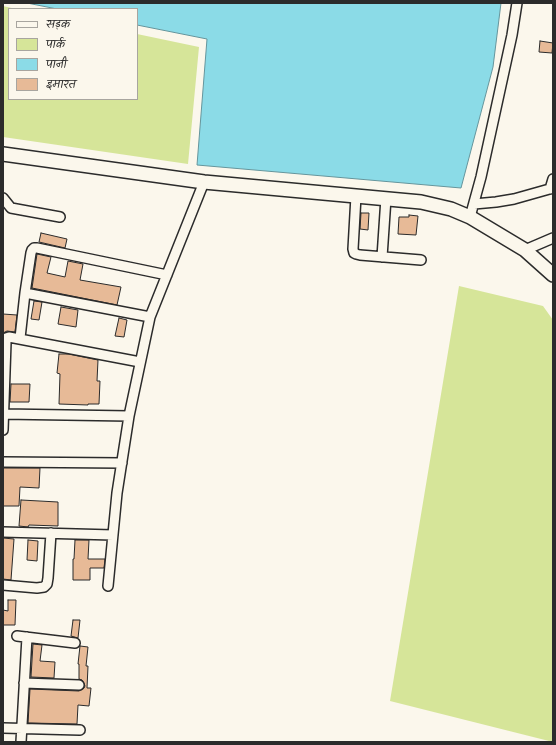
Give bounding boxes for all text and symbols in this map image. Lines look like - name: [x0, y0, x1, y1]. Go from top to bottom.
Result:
- legend: [8, 8, 138, 100]
- text: सड़क: [46, 15, 70, 34]
- text: पार्क: [46, 35, 65, 54]
- text: पानी: [46, 55, 67, 74]
- text: इमारत: [46, 75, 76, 94]

